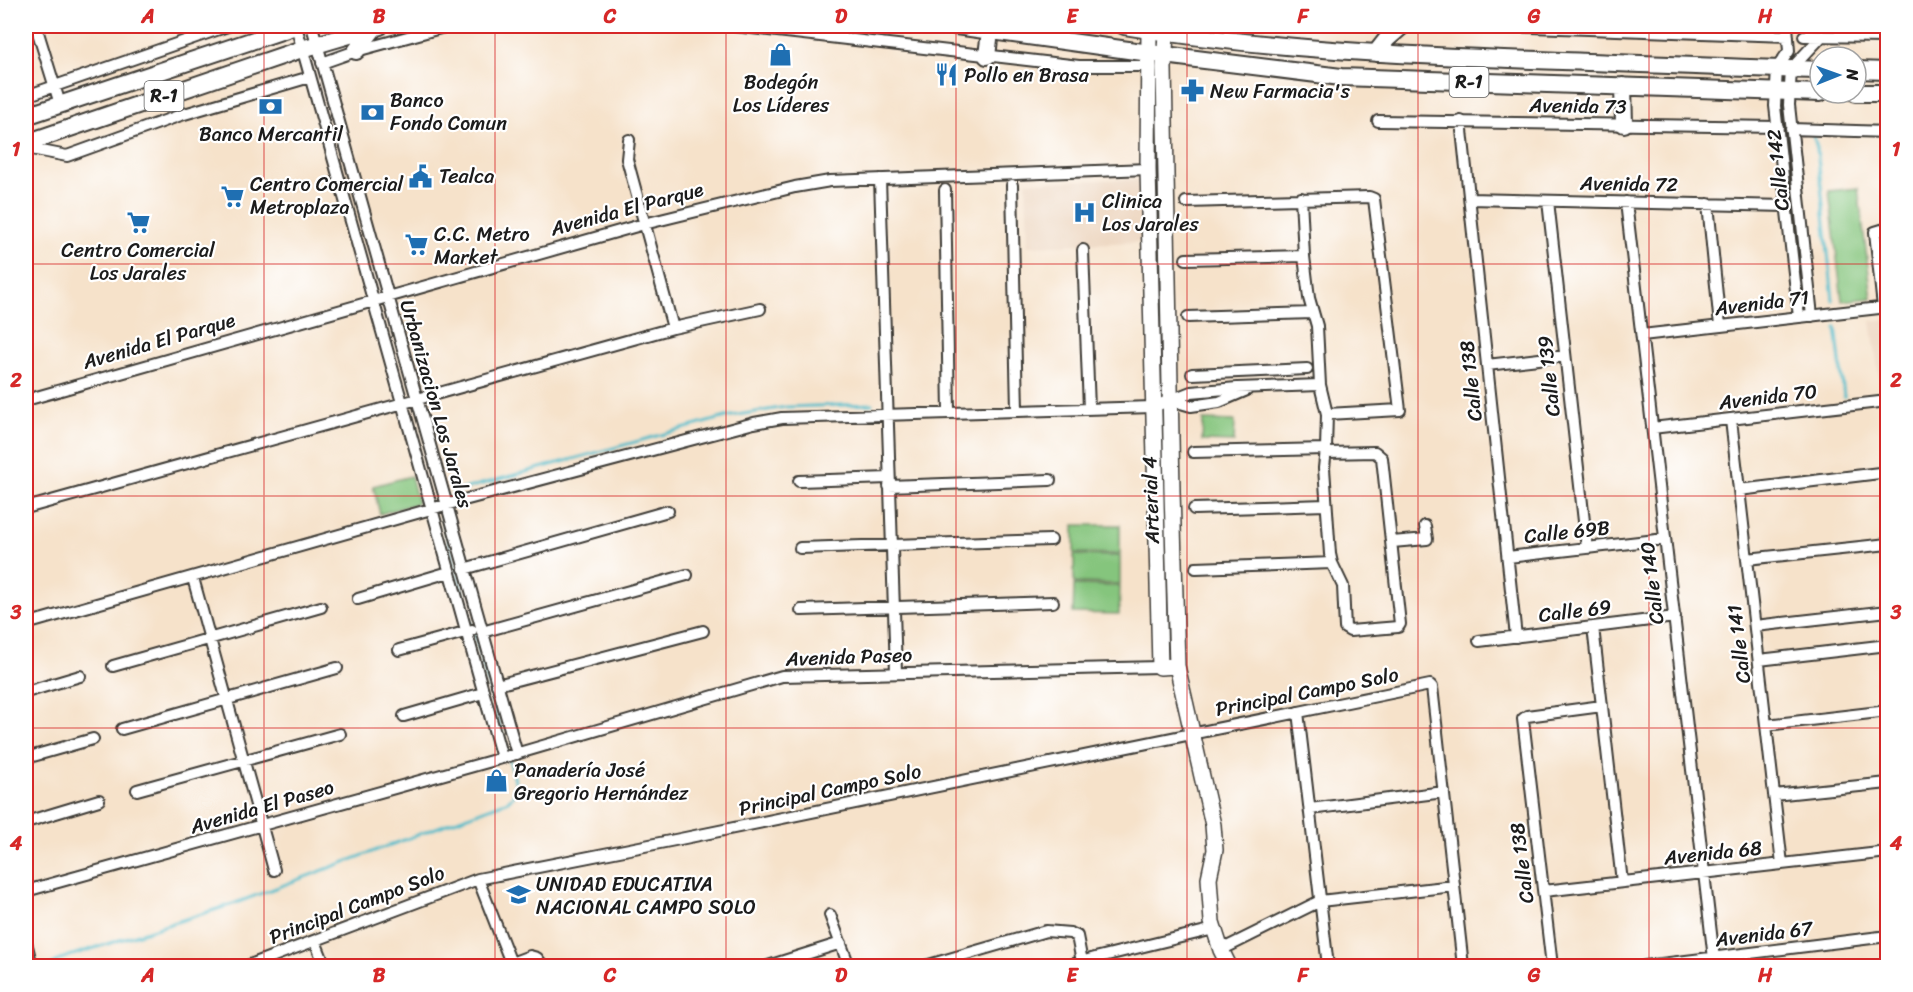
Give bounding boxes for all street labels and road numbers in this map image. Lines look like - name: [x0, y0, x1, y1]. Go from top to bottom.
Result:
- road number: R-1: [1450, 67, 1488, 97]
- road number: R-1: [144, 81, 184, 111]
- street label: Avenida 73: [1528, 88, 1627, 124]
- street label: Calle 142: [1756, 127, 1800, 213]
- street label: Avenida 72: [1579, 166, 1679, 202]
- street label: Avenida El Parque: [546, 172, 708, 247]
- street label: Avenida 71: [1712, 280, 1811, 326]
- street label: Urbanizacion Los Jarales: [389, 296, 483, 513]
- street label: Avenida El Parque: [78, 302, 240, 380]
- street label: Calle 139: [1527, 334, 1571, 418]
- street label: Calle 138: [1449, 339, 1493, 423]
- street label: Avenida 70: [1716, 374, 1819, 421]
- street label: Arterial 4: [1132, 456, 1170, 545]
- street label: Calle 69B: [1523, 510, 1612, 554]
- street label: Calle 140: [1630, 540, 1674, 626]
- street label: Calle 69: [1537, 589, 1613, 633]
- street label: Calle 141: [1717, 603, 1761, 685]
- street label: Avenida Paseo: [784, 637, 913, 677]
- street label: Principal Campo Solo: [1212, 657, 1402, 727]
- street label: Principal Campo Solo: [736, 754, 924, 826]
- street label: Avenida El Paseo: [185, 770, 338, 845]
- street label: Calle 138: [1500, 821, 1544, 905]
- street label: Avenida 68: [1661, 830, 1764, 876]
- street label: Principal Campo Solo: [264, 855, 450, 955]
- street label: Avenida 67: [1712, 910, 1816, 957]

